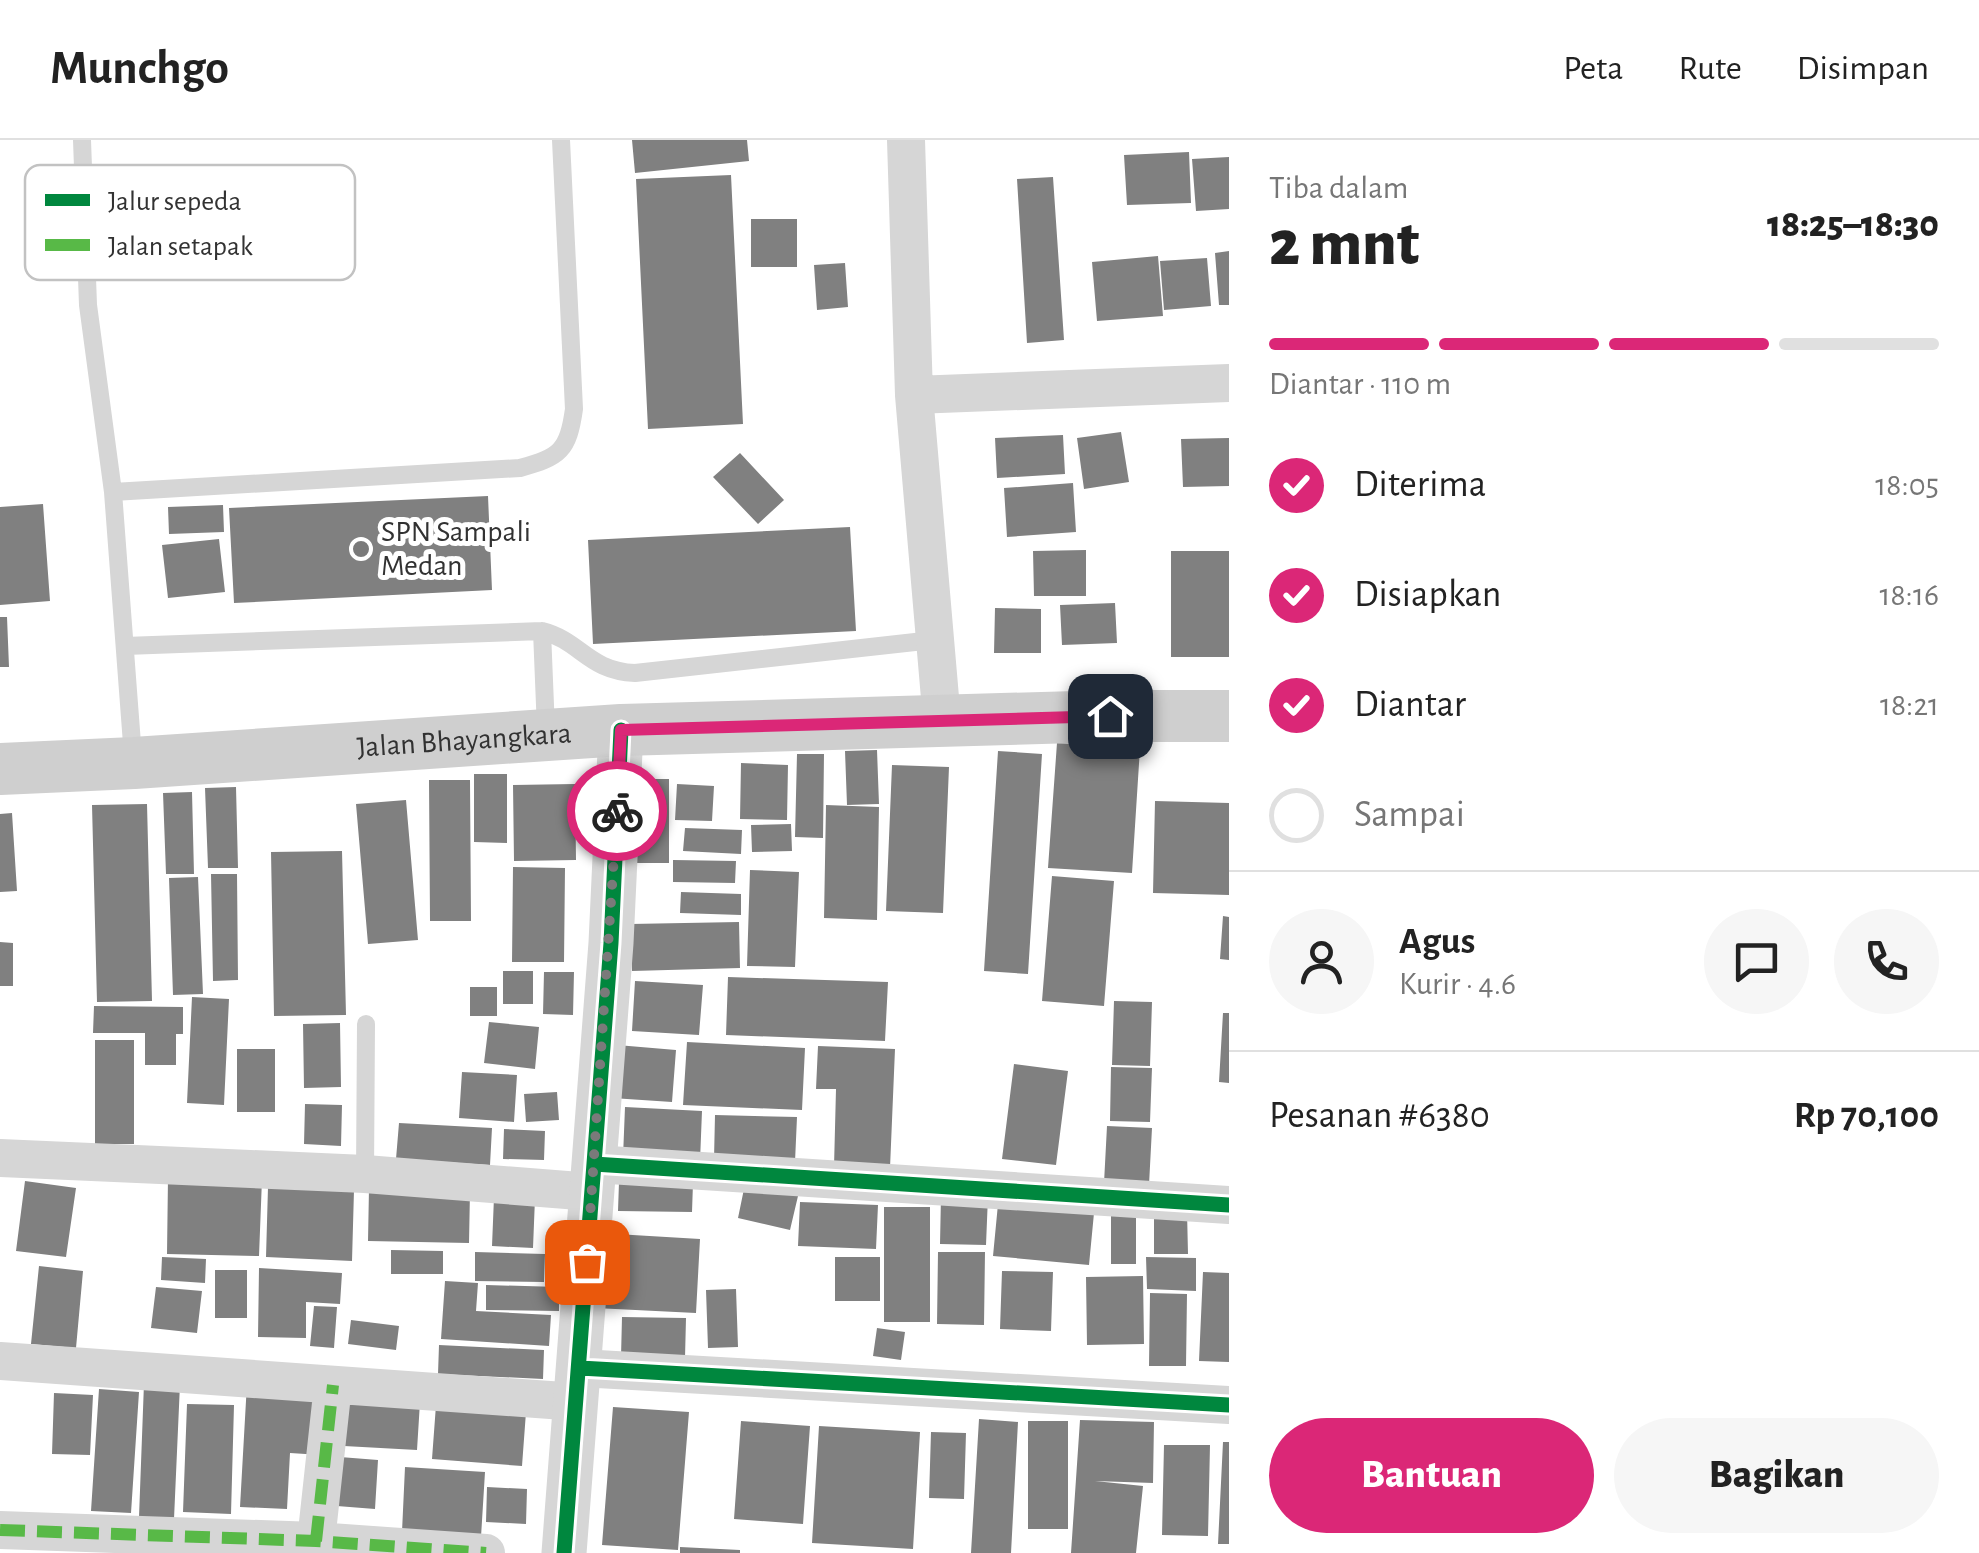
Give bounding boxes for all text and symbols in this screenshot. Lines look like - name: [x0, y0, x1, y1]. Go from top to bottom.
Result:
- text: Munchgo: [50, 45, 229, 93]
- text: Peta: [1563, 51, 1623, 86]
- text: Rute: [1678, 51, 1742, 86]
- text: Disimpan: [1797, 51, 1929, 86]
- legend: [25, 165, 355, 280]
- text: Tiba dalam: [1269, 172, 1408, 204]
- text: Jalur sepeda: [108, 188, 242, 216]
- text: 18:25–18:30: [1767, 206, 1939, 244]
- text: 2 mnt: [1269, 212, 1419, 277]
- text: Jalan setapak: [108, 233, 253, 261]
- text: Diantar · 110 m: [1269, 368, 1451, 400]
- icon: check: [1269, 458, 1324, 513]
- text: Diterima: [1354, 466, 1486, 504]
- text: 18:05: [1875, 469, 1939, 501]
- place label: SPN Sampali Medan: [381, 517, 531, 581]
- marker: SPN Sampali Medan: [350, 538, 372, 560]
- icon: check: [1269, 568, 1324, 623]
- text: Disiapkan: [1354, 576, 1501, 614]
- text: 18:16: [1879, 579, 1939, 611]
- pin: [1068, 674, 1153, 759]
- icon: check: [1269, 678, 1324, 733]
- text: Diantar: [1354, 686, 1466, 724]
- icon: home: [1083, 689, 1138, 744]
- text: 18:21: [1880, 689, 1939, 721]
- street label: Jalan Bhayangkara: [356, 718, 572, 763]
- courier: [567, 761, 667, 861]
- icon: bike: [590, 784, 645, 839]
- text: Sampai: [1354, 796, 1465, 834]
- button: person: [1269, 909, 1374, 1014]
- button: chat: [1704, 909, 1809, 1014]
- button: phone: [1834, 909, 1939, 1014]
- text: Agus: [1399, 923, 1475, 961]
- text: Kurir · 4.6: [1399, 968, 1516, 1000]
- text: Pesanan #6380: [1269, 1097, 1490, 1135]
- text: Rp 70,100: [1794, 1097, 1939, 1135]
- pin: [545, 1220, 630, 1305]
- icon: bag: [560, 1235, 615, 1290]
- button: Bantuan: [1269, 1418, 1594, 1533]
- button: Bagikan: [1614, 1418, 1939, 1533]

